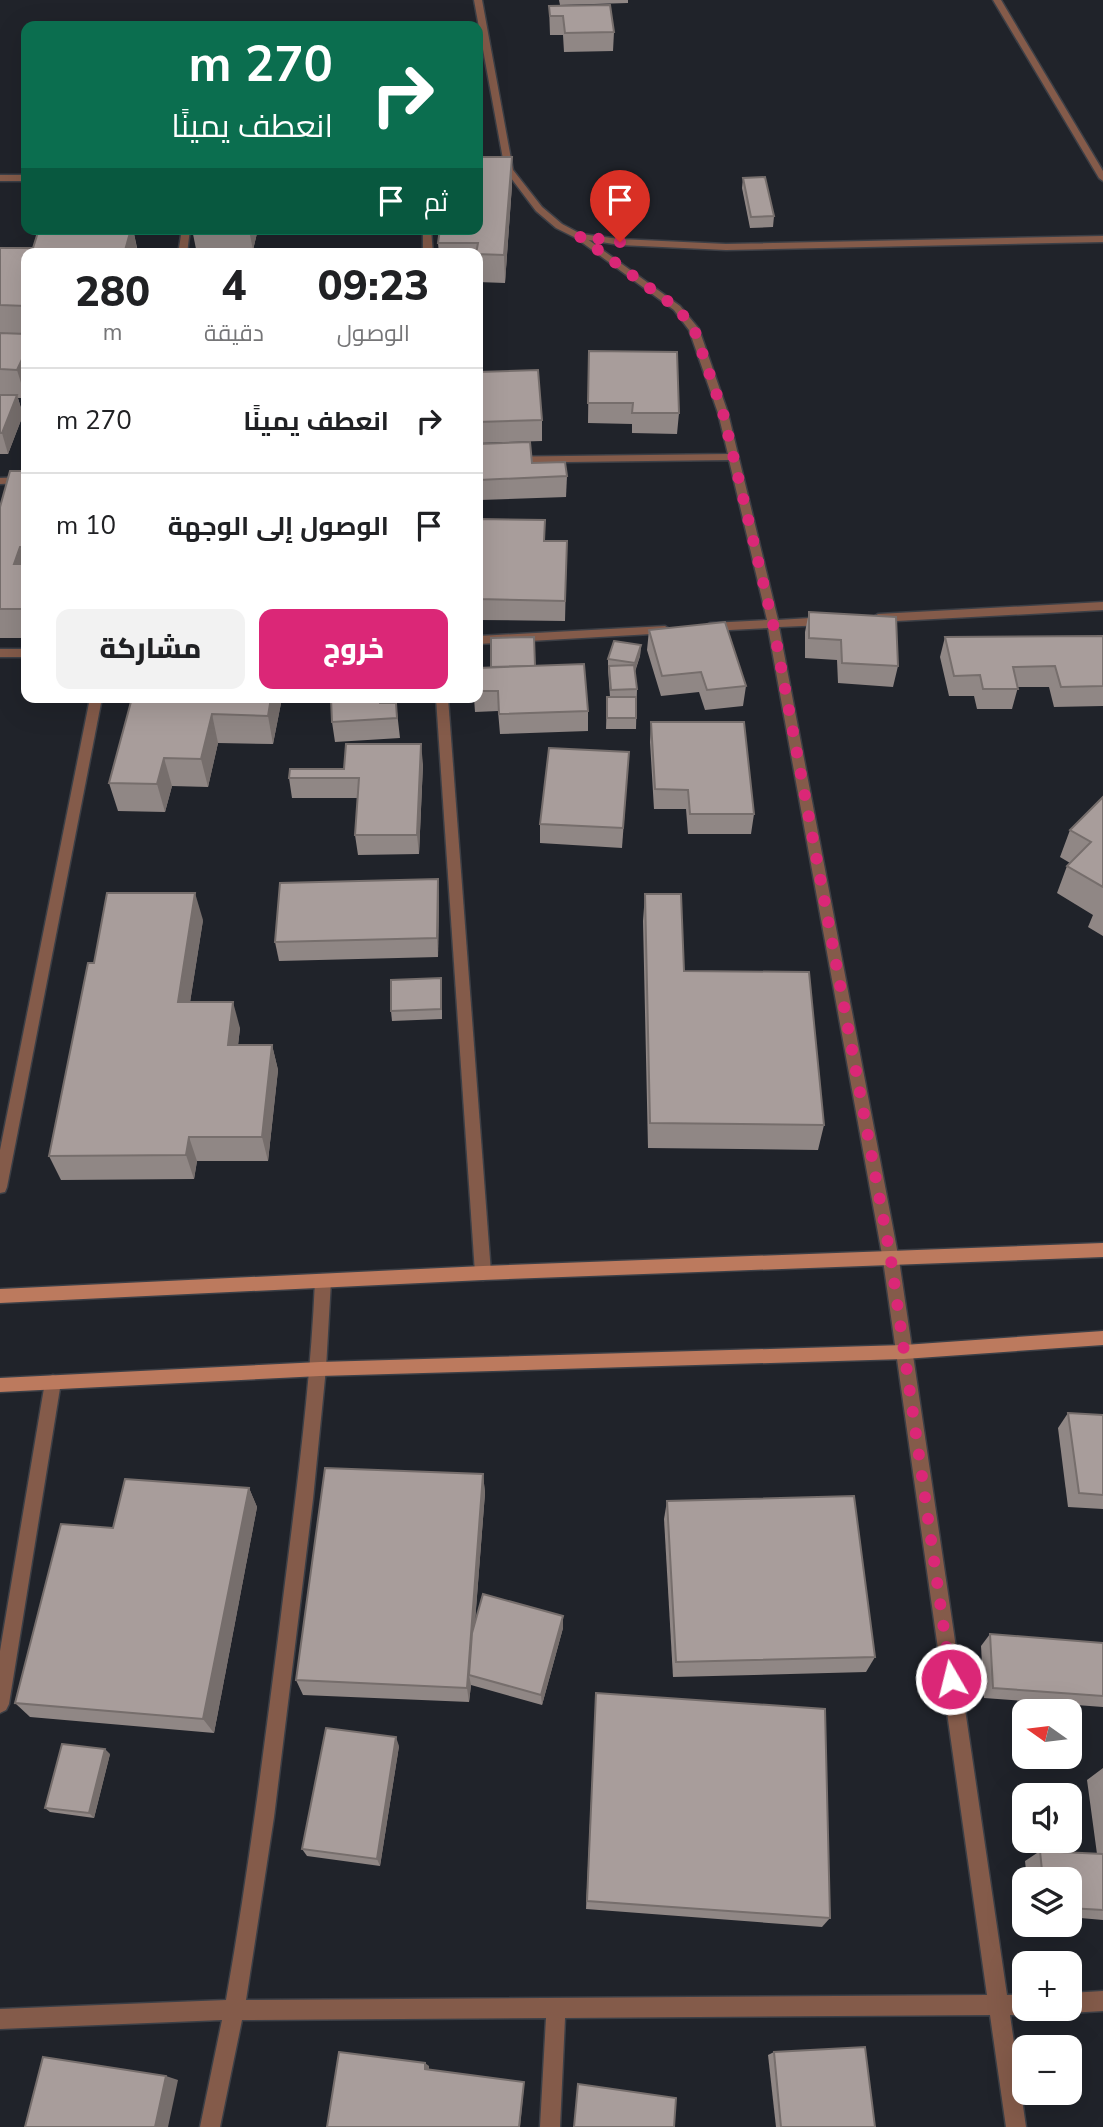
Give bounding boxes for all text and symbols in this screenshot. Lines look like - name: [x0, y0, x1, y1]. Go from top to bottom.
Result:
- text: 270 m: [189, 31, 333, 98]
- icon: right: [357, 49, 448, 140]
- text: انعطف يمينًا: [171, 105, 333, 148]
- pin: [590, 170, 650, 242]
- icon: arrive: [601, 181, 639, 219]
- icon: arrive: [372, 182, 410, 220]
- text: ثم: [424, 185, 448, 220]
- text: 4: [221, 258, 247, 315]
- text: 09:23: [318, 258, 429, 315]
- text: 280: [75, 264, 150, 321]
- text: m: [103, 317, 122, 348]
- text: دقيقة: [204, 318, 264, 349]
- text: الوصول: [337, 318, 410, 349]
- icon: right: [410, 402, 448, 440]
- text: 270 m: [56, 403, 132, 438]
- text: انعطف يمينًا: [243, 404, 389, 439]
- icon: arrive: [410, 507, 448, 545]
- text: 10 m: [56, 508, 116, 543]
- text: الوصول إلى الوجهة: [168, 509, 389, 544]
- button: مشاركة: [56, 609, 245, 689]
- button: خروج: [259, 609, 448, 689]
- position arrow: [914, 1642, 988, 1716]
- north arrow: [1012, 1699, 1082, 1769]
- map controls: [1012, 1699, 1082, 2105]
- button: sound: [1012, 1783, 1082, 1853]
- button: layers: [1012, 1867, 1082, 1937]
- button: +: [1012, 1951, 1082, 2021]
- button: −: [1012, 2035, 1082, 2105]

